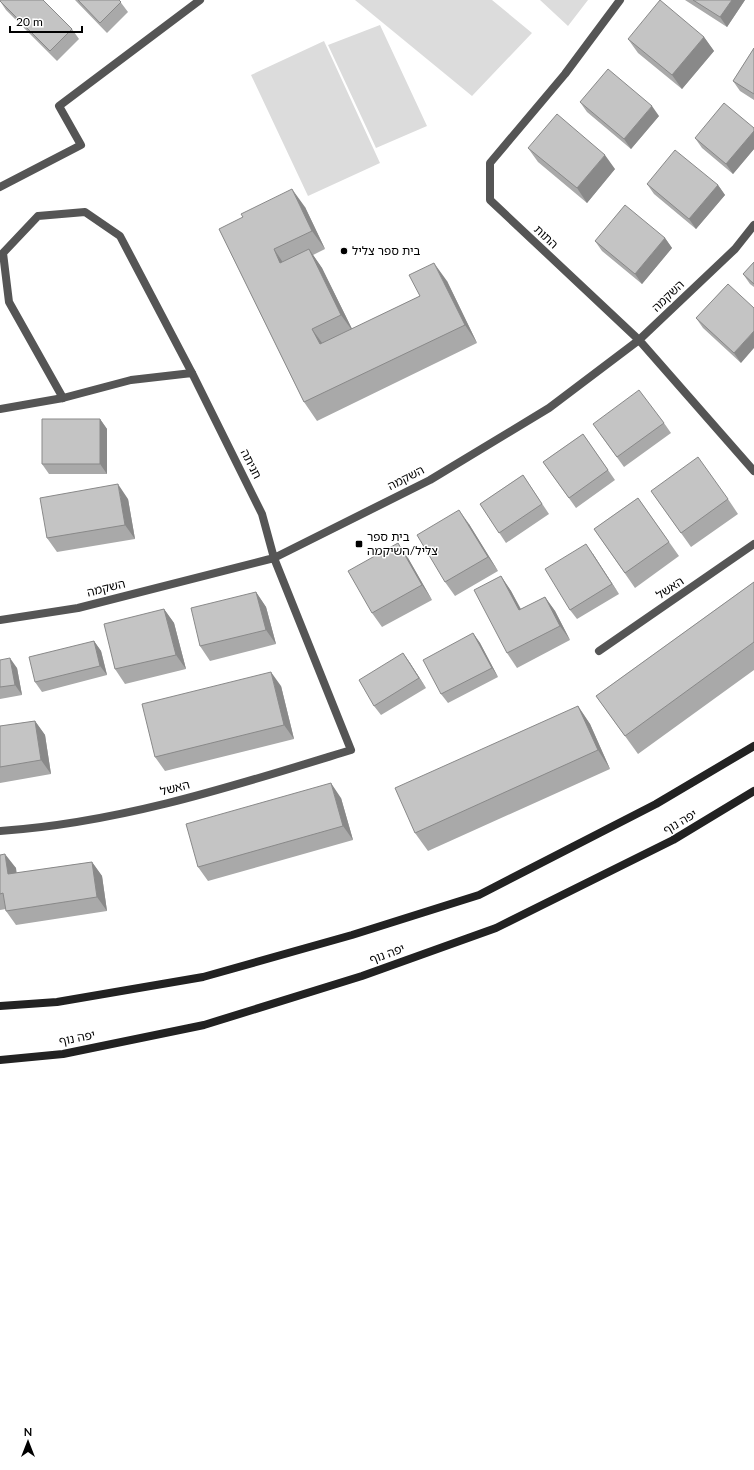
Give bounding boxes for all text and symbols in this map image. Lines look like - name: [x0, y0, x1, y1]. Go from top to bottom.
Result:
- scale bar: [10, 8, 82, 34]
- text: 20 m: [16, 14, 43, 29]
- street label: התות: [531, 222, 562, 252]
- place label: בית ספר צליל: [352, 243, 420, 258]
- marker: בית ספר צליל: [339, 246, 349, 256]
- street label: השקמה: [648, 277, 687, 315]
- street label: חניתה: [238, 446, 265, 481]
- street label: השקמה: [385, 462, 427, 493]
- place label: בית ספר צליל/השיקמה: [367, 529, 438, 558]
- marker: בית ספר צליל/השיקמה: [354, 539, 364, 549]
- street label: האשל: [653, 573, 686, 602]
- street label: השקמה: [85, 575, 127, 600]
- street label: האשל: [158, 776, 191, 799]
- street label: יפה נוף: [660, 806, 699, 837]
- street label: יפה נוף: [367, 940, 407, 967]
- street label: יפה נוף: [57, 1027, 96, 1048]
- north arrow: [8, 1422, 48, 1462]
- text: N: [24, 1425, 32, 1438]

